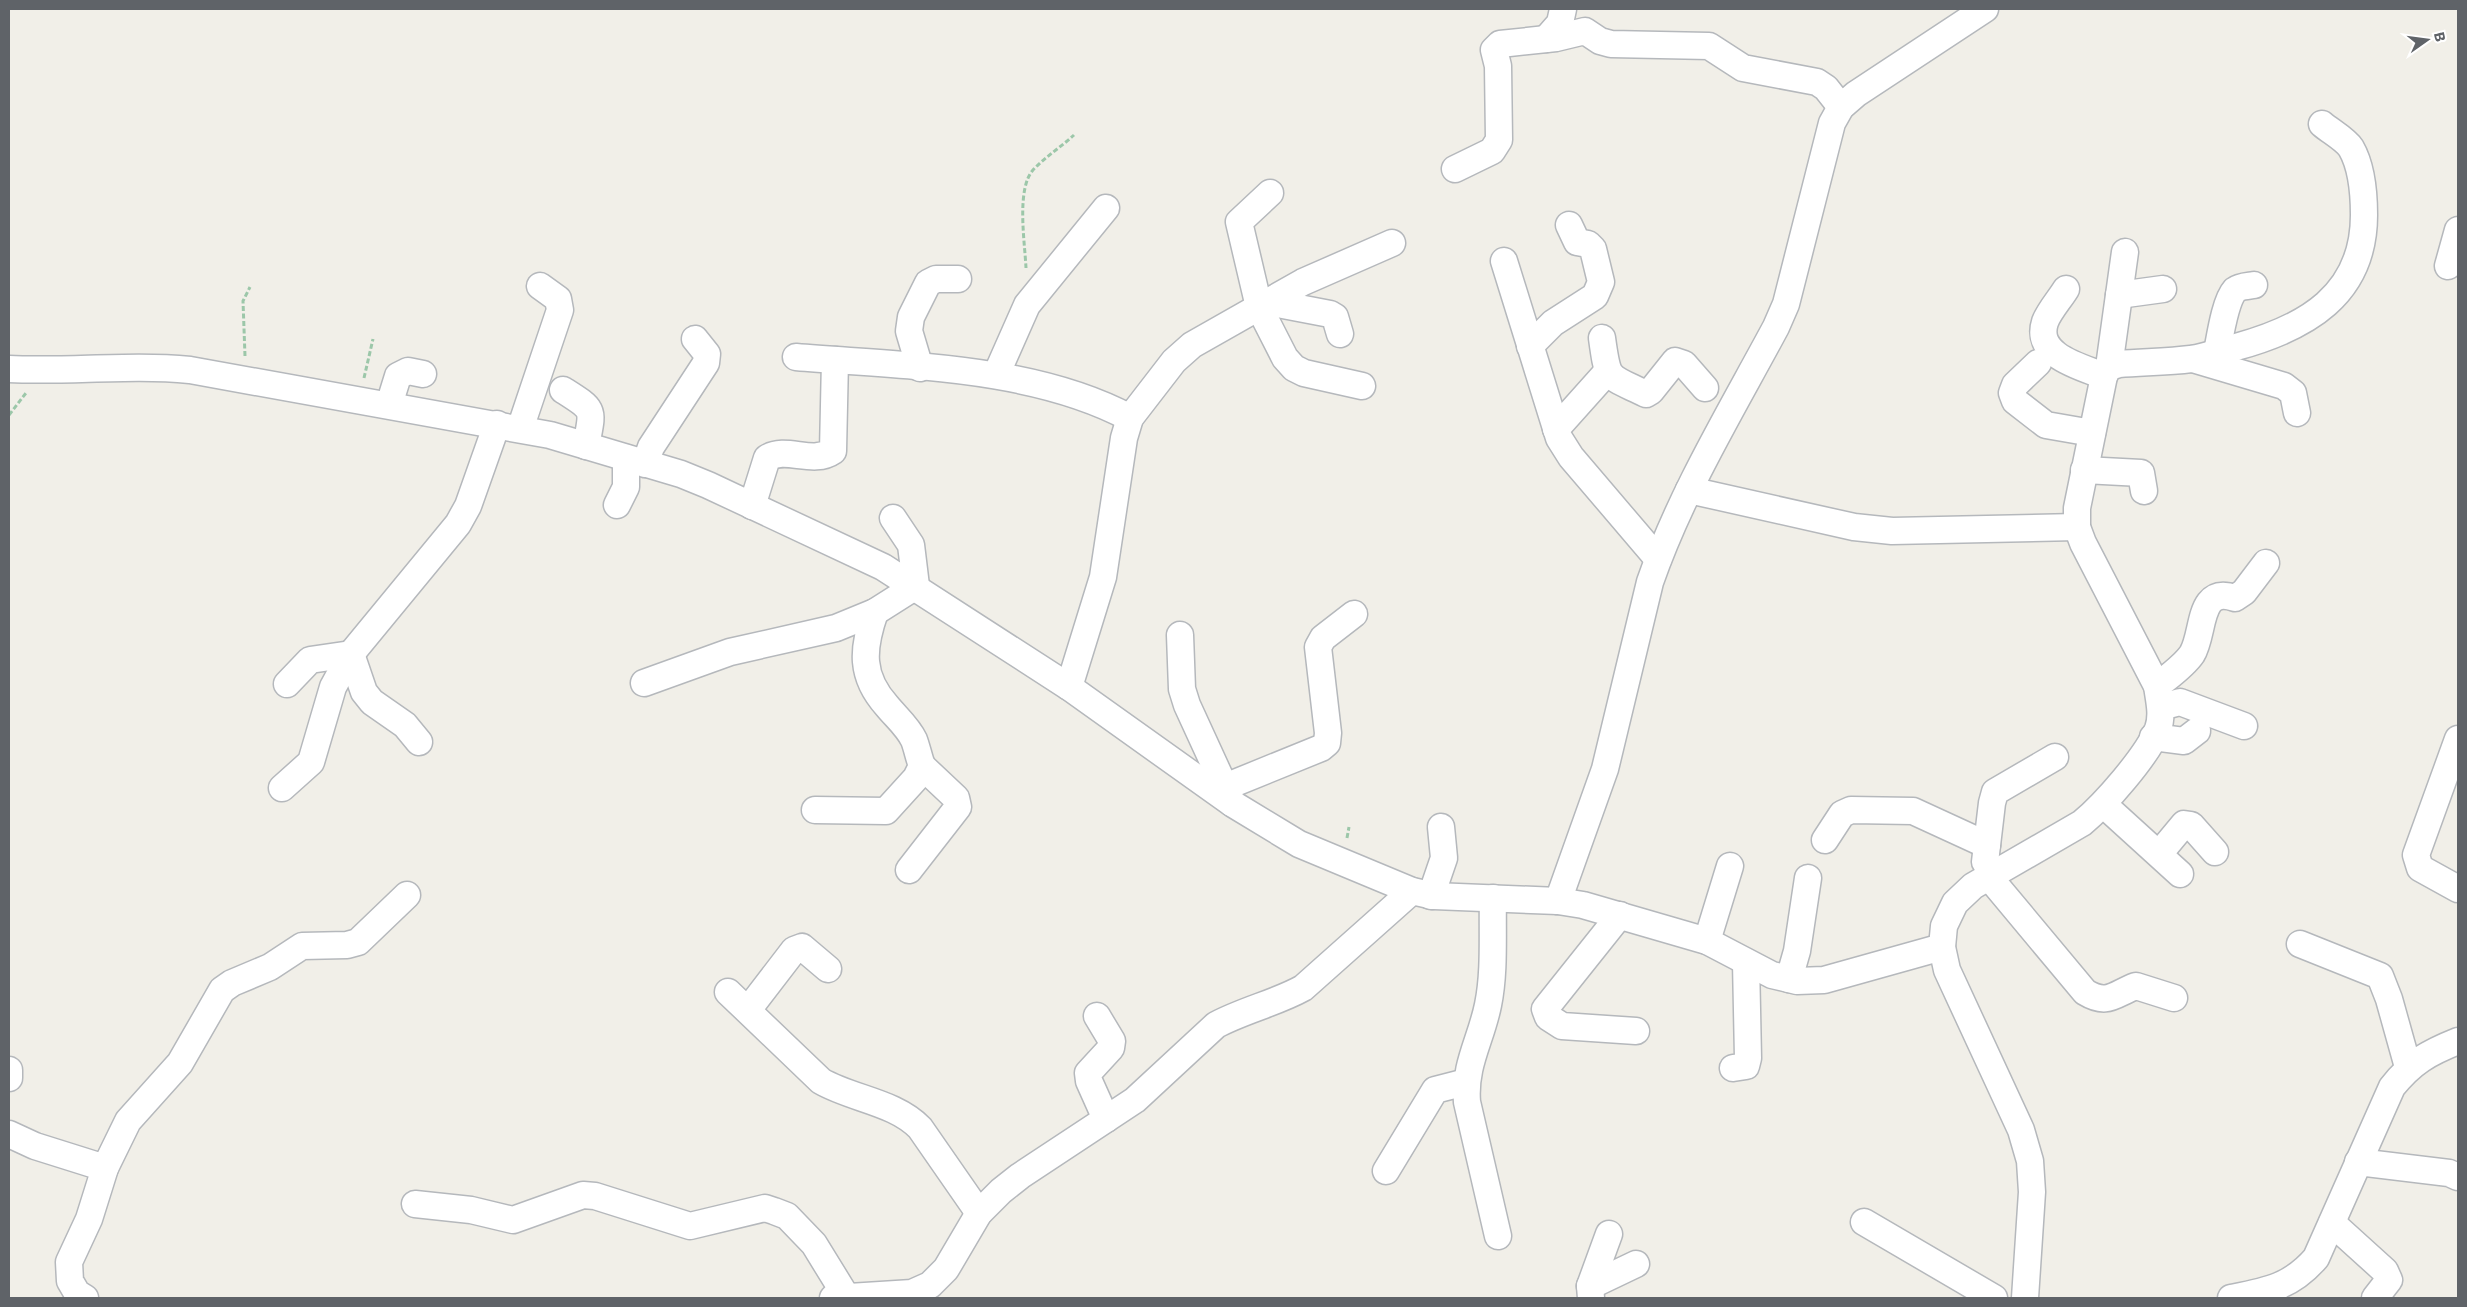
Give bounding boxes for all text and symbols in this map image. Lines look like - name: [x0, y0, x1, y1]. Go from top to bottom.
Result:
- north arrow: [2402, 15, 2452, 65]
- text: B: [2431, 30, 2449, 43]

